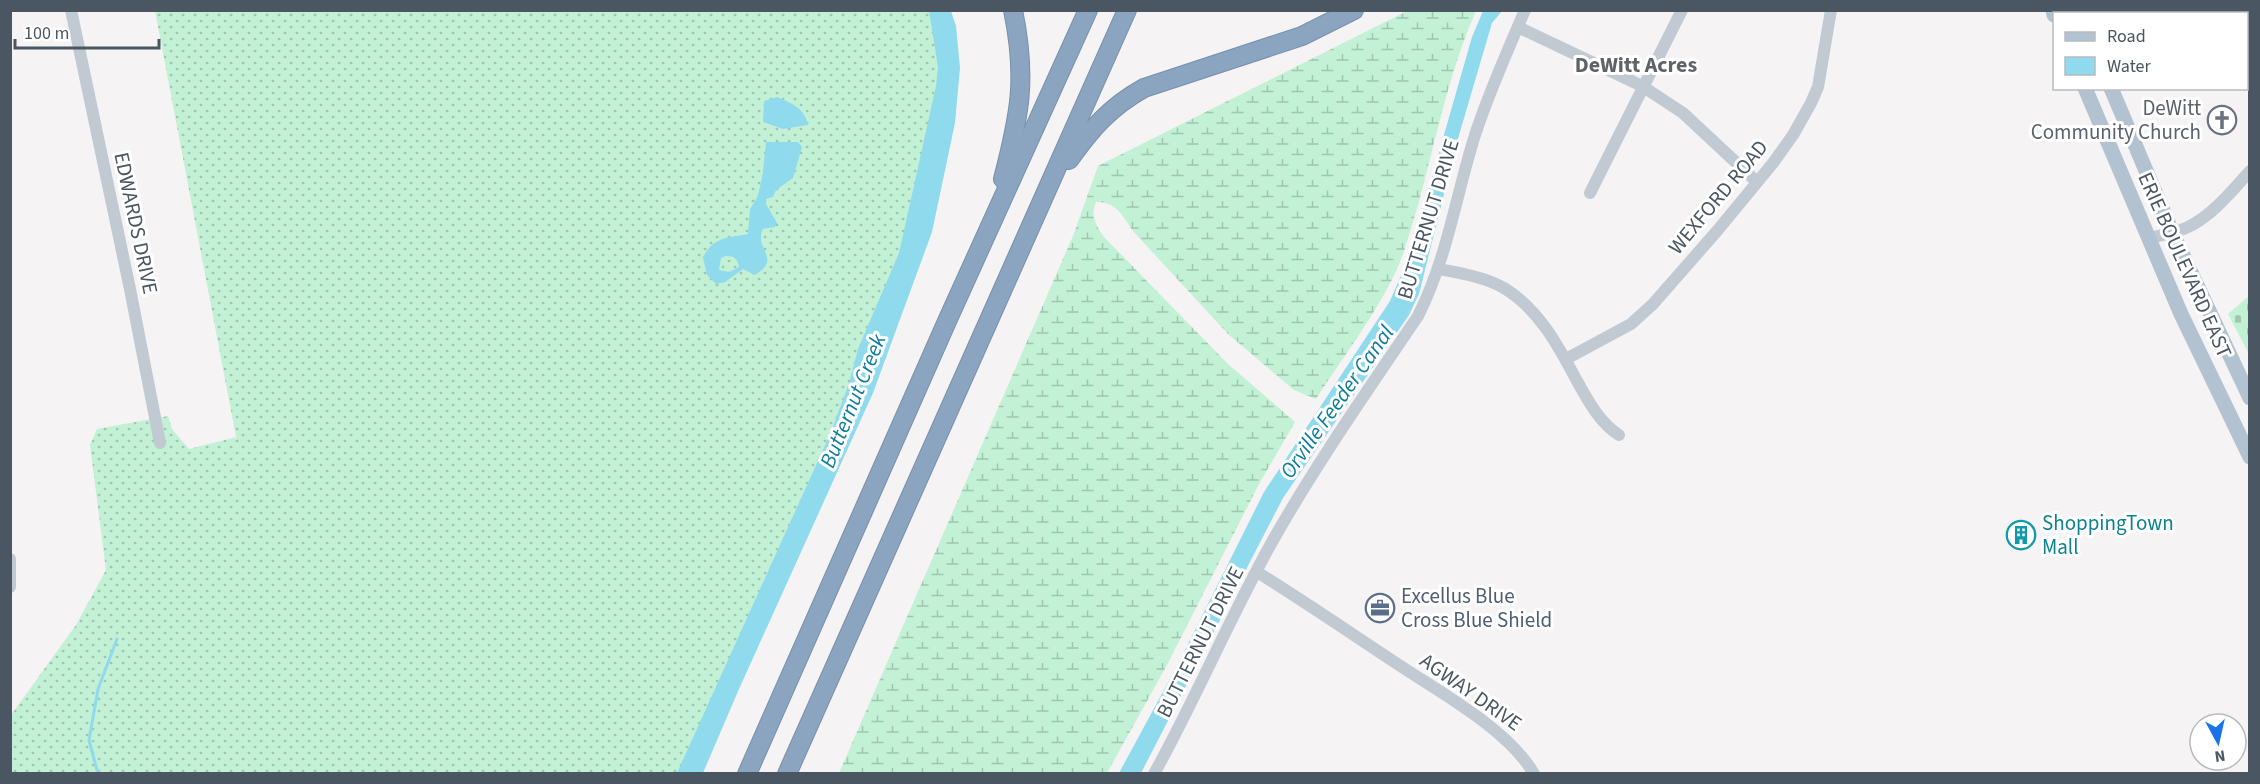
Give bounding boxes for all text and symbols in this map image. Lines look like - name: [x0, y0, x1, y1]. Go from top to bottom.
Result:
- scale bar: [15, 12, 159, 50]
- legend: [2053, 12, 2248, 90]
- text: 100 m: [24, 21, 69, 46]
- text: Road: [2107, 24, 2146, 49]
- district label: DeWitt Acres: [1575, 49, 1698, 81]
- text: Water: [2107, 54, 2151, 79]
- place label: DeWitt Community Church: [2031, 93, 2201, 147]
- church icon: DeWitt Community Church: [2206, 104, 2238, 136]
- street label: WEXFORD ROAD: [1661, 133, 1775, 261]
- street label: BUTTERNUT DRIVE: [1389, 135, 1467, 303]
- street label: EDWARDS DRIVE: [106, 149, 166, 297]
- street label: ERIE BOULEVARD EAST: [2131, 167, 2239, 363]
- water label: Orville Feeder Canal: [1272, 318, 1402, 485]
- water label: Butternut Creek: [812, 329, 895, 473]
- place label: ShoppingTown Mall: [2042, 508, 2174, 562]
- building icon: ShoppingTown Mall: [2005, 519, 2037, 551]
- street label: BUTTERNUT DRIVE: [1149, 561, 1251, 723]
- place label: Excellus Blue Cross Blue Shield: [1401, 581, 1552, 635]
- office icon: Excellus Blue Cross Blue Shield: [1364, 592, 1396, 624]
- street label: AGWAY DRIVE: [1414, 646, 1528, 738]
- north arrow: [2188, 712, 2248, 772]
- text: N: [2213, 744, 2227, 767]

